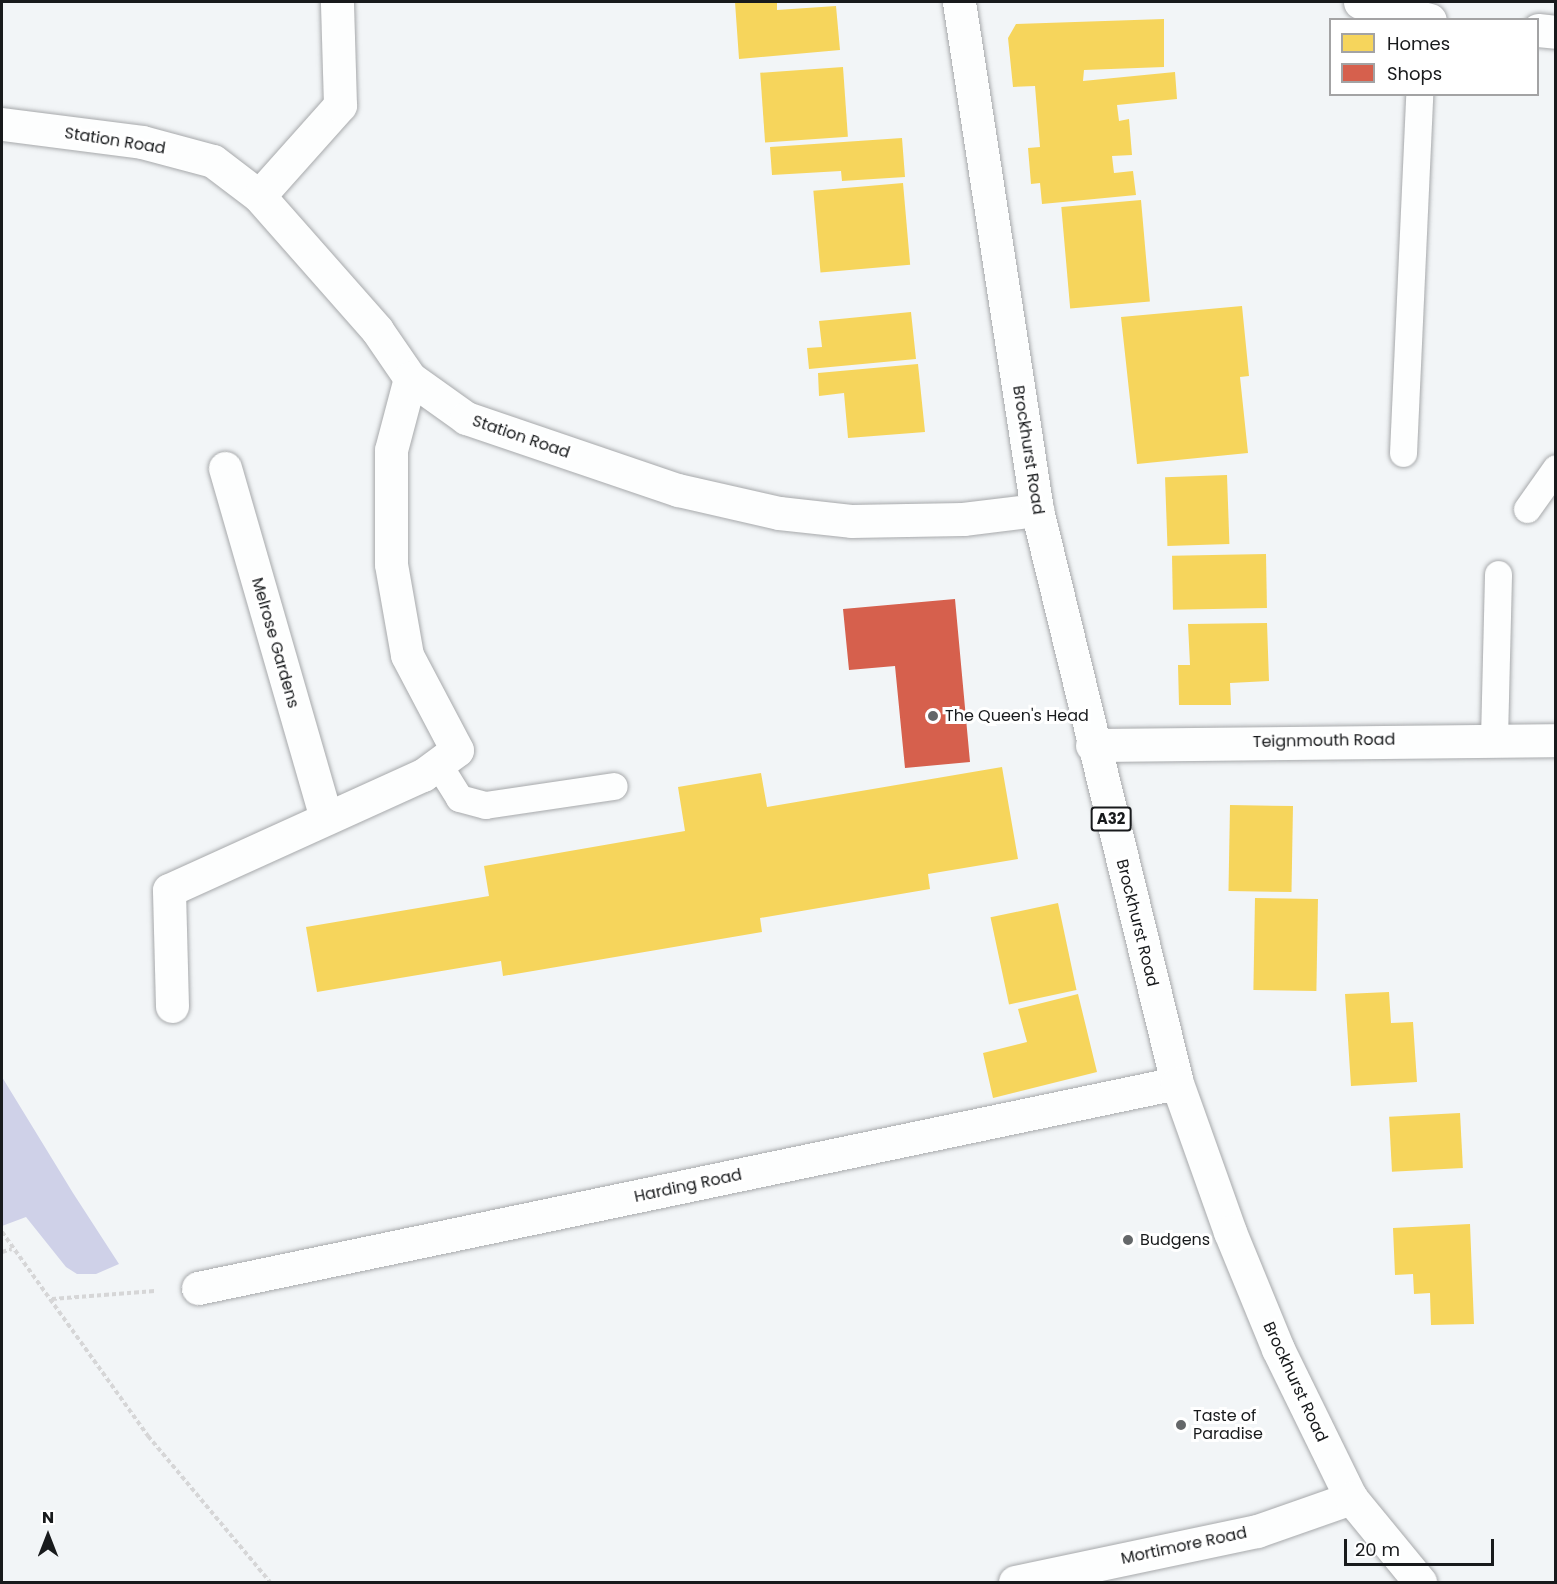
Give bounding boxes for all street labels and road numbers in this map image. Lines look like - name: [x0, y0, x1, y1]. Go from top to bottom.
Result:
- street label: Station Road: [63, 124, 167, 158]
- street label: Brockhurst Road: [1008, 384, 1048, 516]
- street label: Station Road: [470, 411, 572, 463]
- street label: Melrose Gardens: [247, 575, 303, 711]
- street label: Teignmouth Road: [1253, 730, 1395, 752]
- road number: A32: [1090, 807, 1132, 831]
- street label: Brockhurst Road: [1112, 857, 1162, 989]
- street label: Harding Road: [632, 1165, 744, 1207]
- street label: Brockhurst Road: [1259, 1319, 1331, 1445]
- street label: Mortimore Road: [1119, 1523, 1249, 1569]

